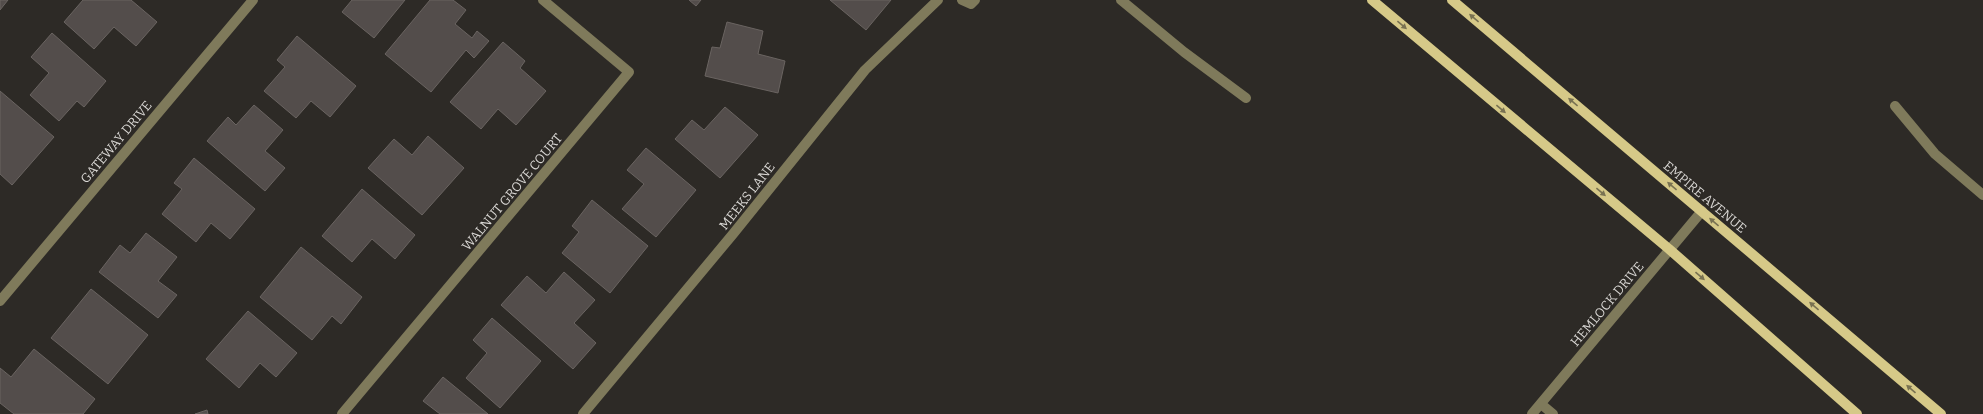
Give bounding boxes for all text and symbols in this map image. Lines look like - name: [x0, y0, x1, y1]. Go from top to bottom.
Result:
- one-way arrow: [1468, 13, 1479, 22]
- one-way arrow: [1396, 21, 1407, 30]
- street label: GATEWAY DRIVE: [77, 98, 155, 186]
- one-way arrow: [1567, 98, 1578, 107]
- one-way arrow: [1496, 105, 1507, 114]
- street label: WALNUT GROVE COURT: [459, 130, 565, 253]
- street label: EMPIRE AVENUE: [1661, 158, 1749, 236]
- street label: MEEKS LANE: [716, 159, 778, 233]
- one-way arrow: [1666, 182, 1677, 191]
- one-way arrow: [1596, 188, 1606, 197]
- one-way arrow: [1709, 217, 1719, 226]
- street label: HEMLOCK DRIVE: [1567, 259, 1647, 349]
- one-way arrow: [1695, 272, 1705, 281]
- one-way arrow: [1808, 301, 1819, 310]
- one-way arrow: [1906, 384, 1916, 393]

